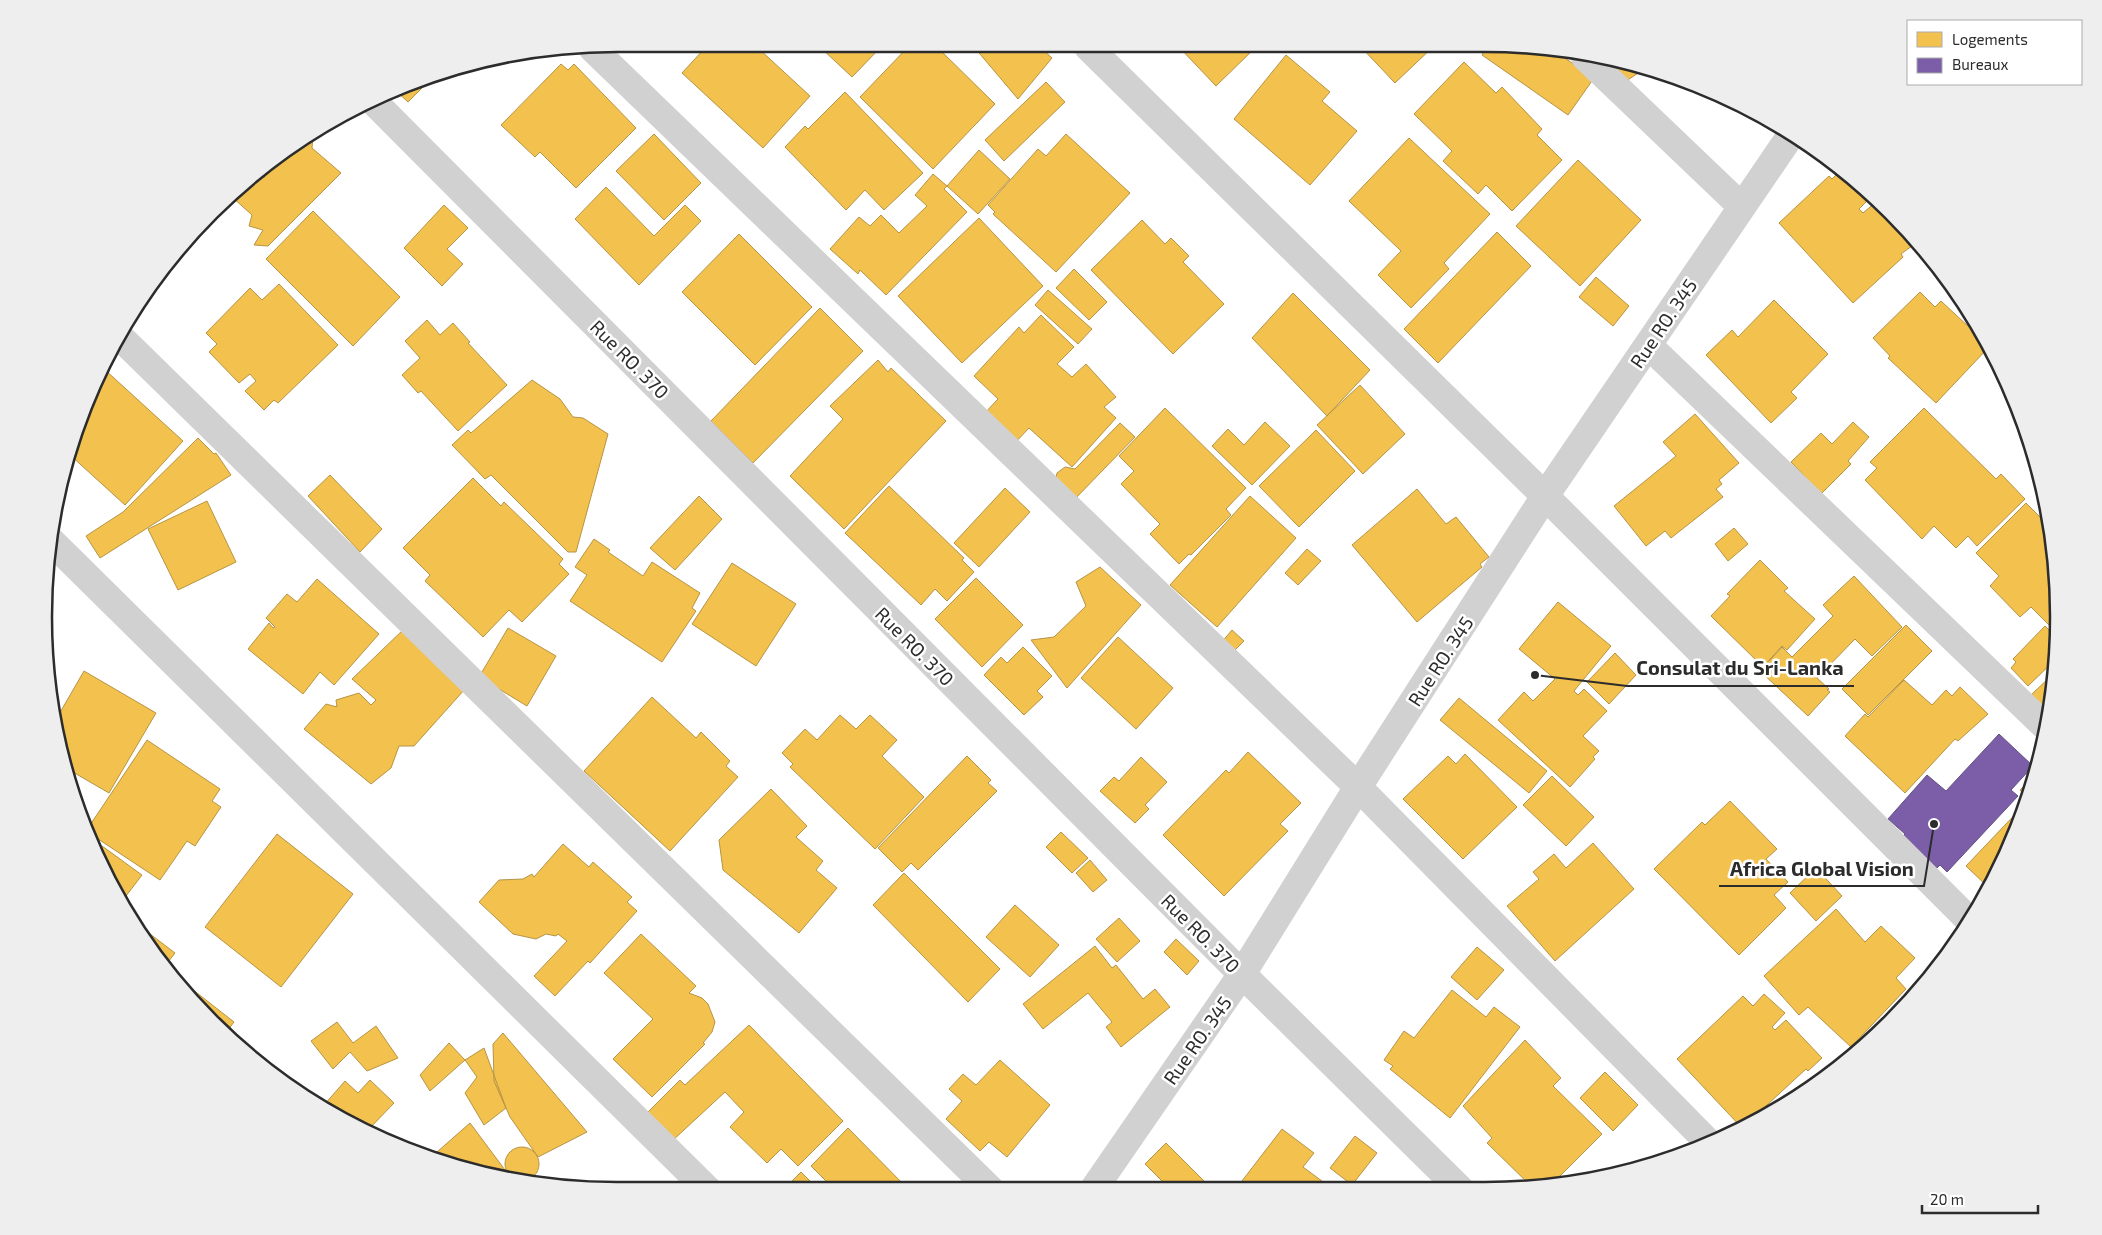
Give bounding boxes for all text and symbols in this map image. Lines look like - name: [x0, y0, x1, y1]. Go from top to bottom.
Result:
- legend: [1907, 20, 2082, 85]
- text: Logements: [1952, 30, 2028, 48]
- text: Bureaux: [1952, 55, 2009, 73]
- street label: Rue RO. 345: [1625, 274, 1701, 372]
- street label: Rue RO. 370: [586, 315, 674, 403]
- street label: Rue RO. 370: [871, 602, 959, 690]
- street label: Rue RO. 345: [1402, 612, 1478, 710]
- callout: Consulat du Sri-Lanka: [1627, 651, 1854, 686]
- text: Consulat du Sri-Lanka: [1636, 655, 1844, 679]
- callout: Africa Global Vision: [1719, 851, 1924, 886]
- text: Africa Global Vision: [1730, 856, 1914, 880]
- street label: Rue RO. 370: [1157, 889, 1245, 977]
- street label: Rue RO. 345: [1158, 991, 1236, 1089]
- scale bar: [1922, 1182, 2038, 1214]
- text: 20 m: [1930, 1190, 1964, 1208]

